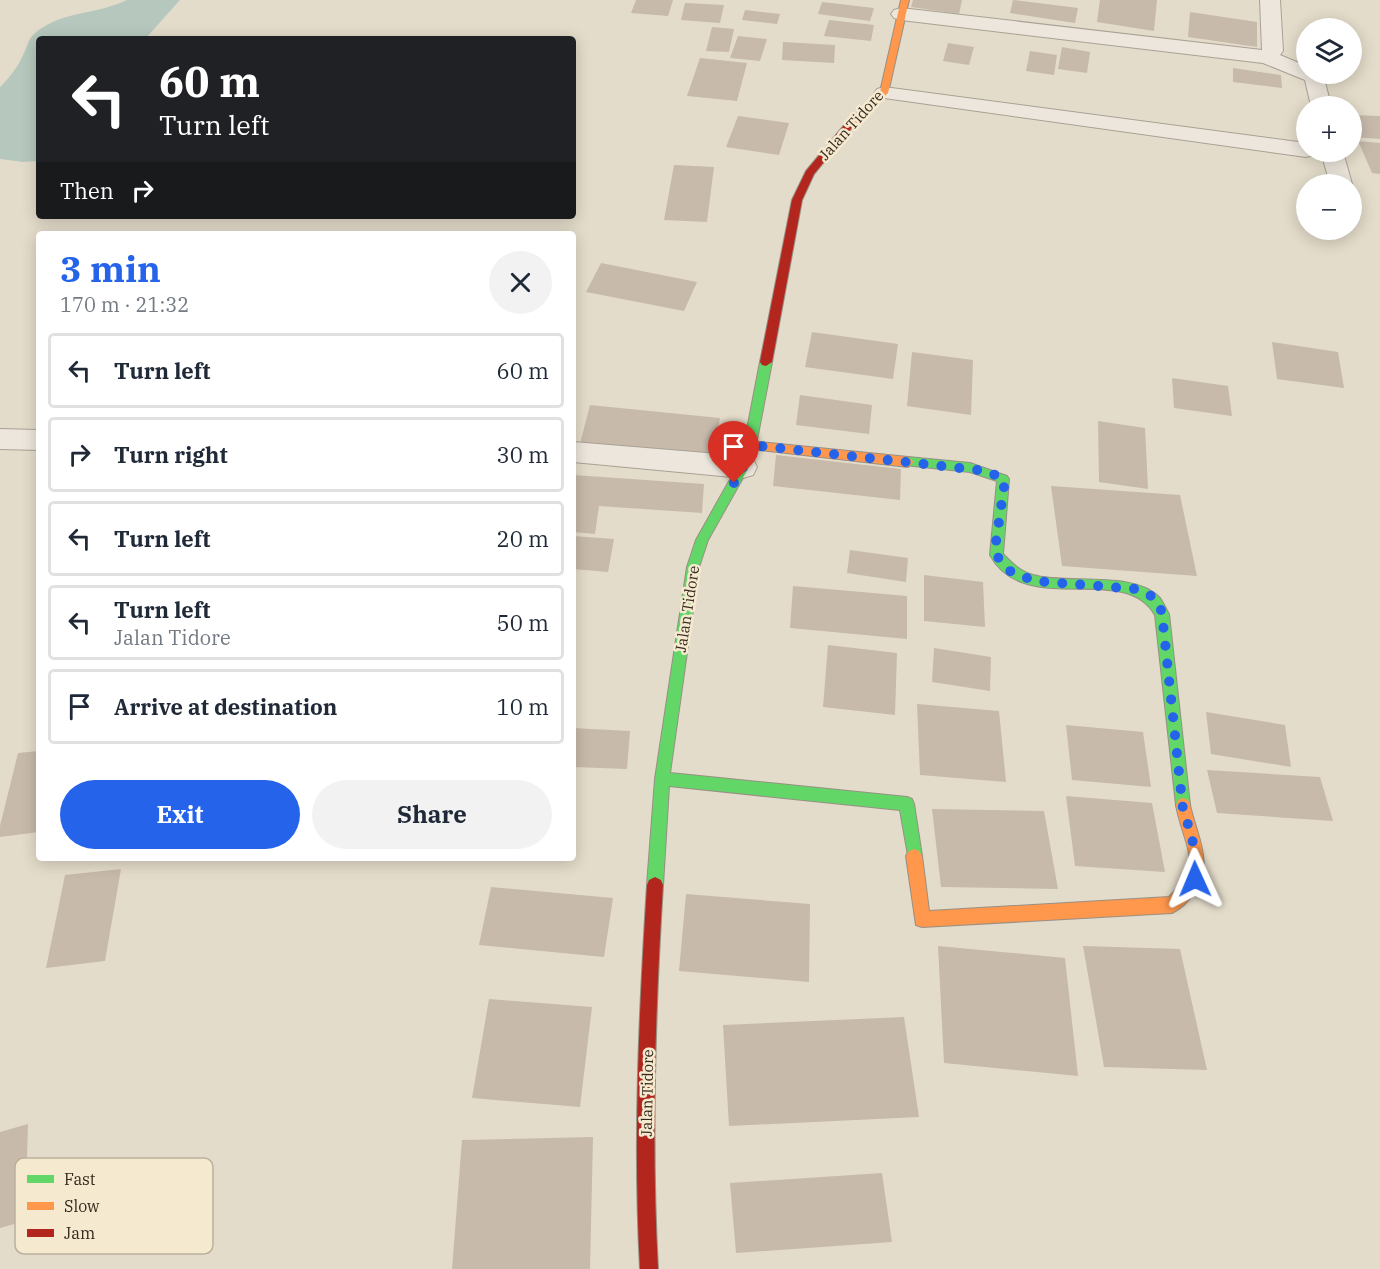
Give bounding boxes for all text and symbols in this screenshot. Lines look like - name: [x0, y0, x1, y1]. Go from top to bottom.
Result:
- map controls: [1296, 18, 1362, 240]
- button: layers: [1296, 18, 1362, 84]
- text: 60 m: [159, 54, 260, 109]
- icon: left: [60, 60, 138, 138]
- street label: Jalan Tidore: [815, 86, 887, 164]
- button: +: [1296, 96, 1362, 162]
- text: Turn left: [159, 107, 270, 142]
- icon: right: [126, 174, 159, 207]
- button: −: [1296, 174, 1362, 240]
- text: Then: [60, 176, 114, 205]
- text: 3 min: [60, 245, 161, 292]
- button: close: [489, 251, 552, 314]
- text: 170 m · 21:32: [60, 291, 189, 318]
- icon: left: [63, 354, 96, 387]
- text: Turn left: [114, 356, 210, 385]
- text: 60 m: [497, 356, 549, 385]
- pin: [708, 421, 759, 483]
- icon: arrive: [717, 430, 750, 463]
- icon: right: [63, 438, 96, 471]
- text: Turn right: [114, 440, 228, 469]
- text: 30 m: [497, 440, 549, 469]
- icon: left: [63, 522, 96, 555]
- text: Turn left: [114, 524, 210, 553]
- text: 20 m: [497, 524, 549, 553]
- street label: Jalan Tidore: [671, 564, 703, 654]
- text: Turn left: [114, 595, 210, 624]
- icon: left: [63, 606, 96, 639]
- text: 50 m: [497, 608, 549, 637]
- text: Jalan Tidore: [114, 624, 231, 651]
- icon: arrive: [63, 690, 96, 723]
- text: Arrive at destination: [114, 692, 337, 721]
- text: 10 m: [497, 692, 549, 721]
- button: Exit: [60, 780, 300, 849]
- button: Share: [312, 780, 552, 849]
- position arrow: [1163, 847, 1227, 911]
- street label: Jalan Tidore: [637, 1049, 657, 1137]
- legend: [15, 1158, 213, 1254]
- text: Fast: [64, 1169, 96, 1189]
- text: Slow: [64, 1196, 100, 1216]
- text: Jam: [64, 1223, 95, 1243]

